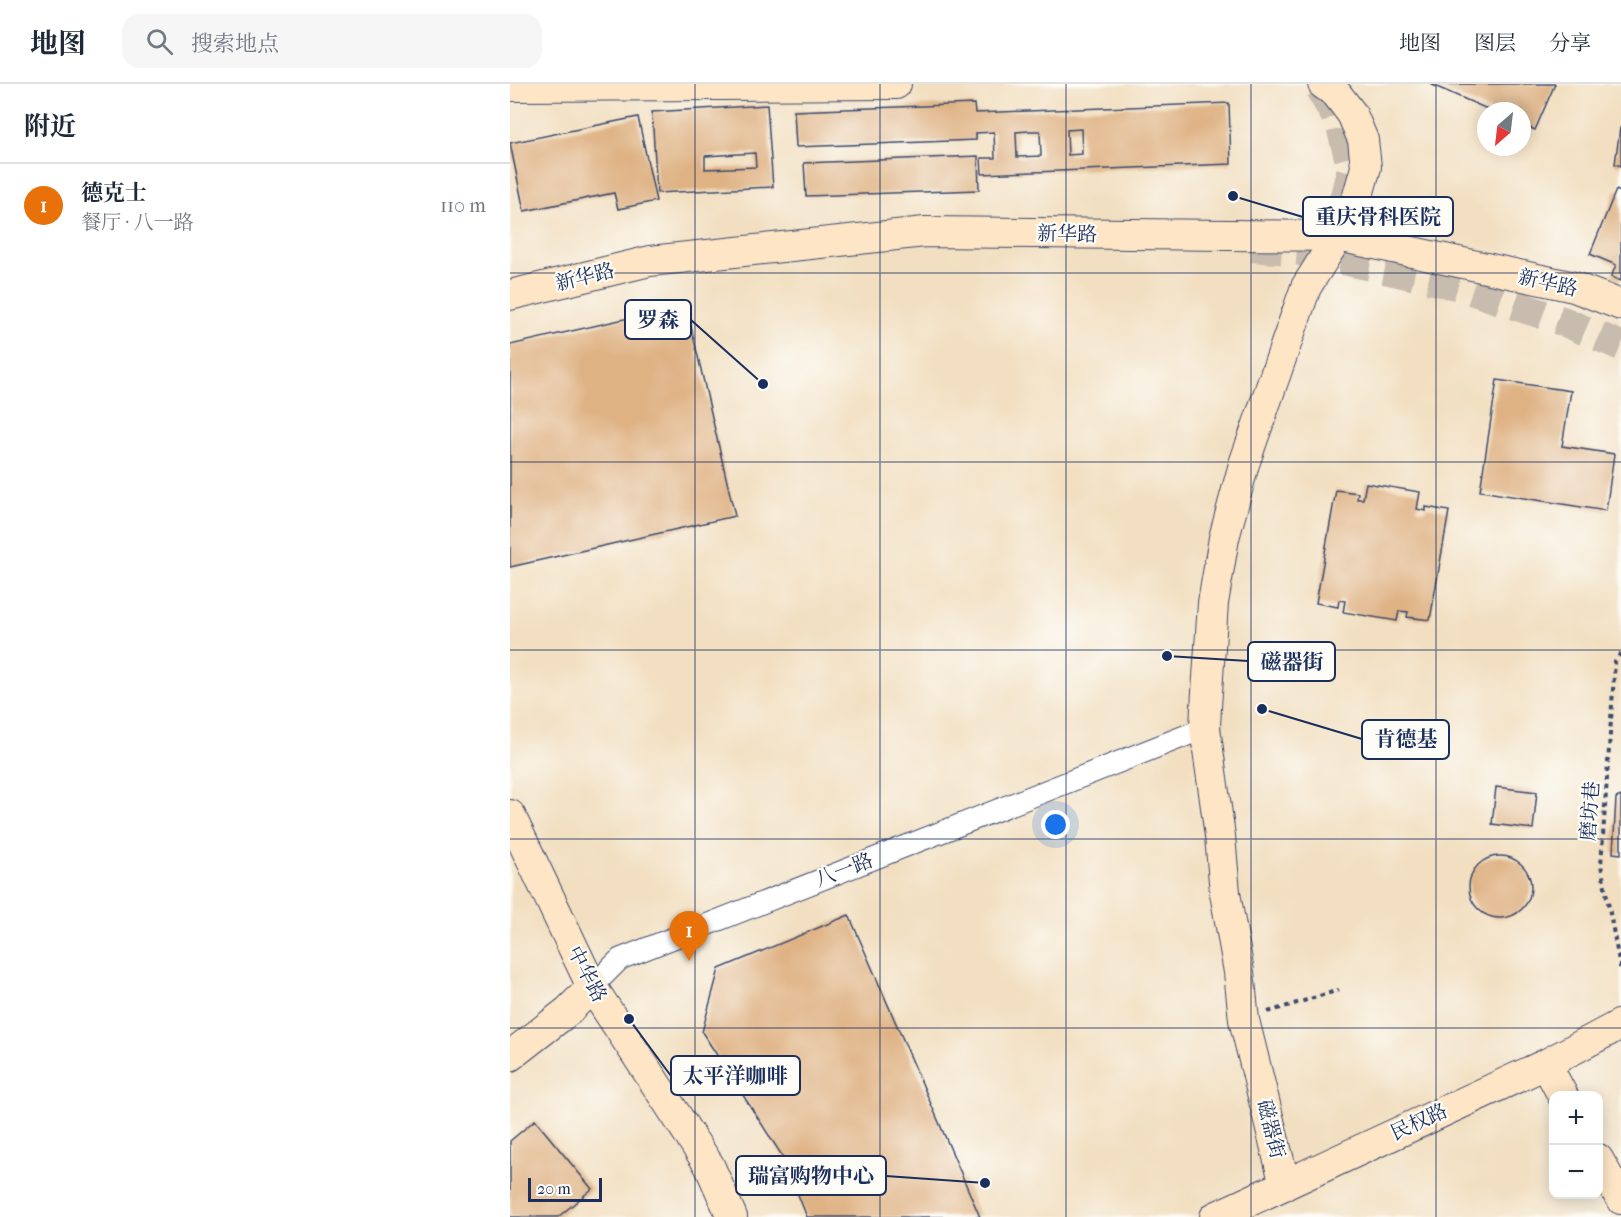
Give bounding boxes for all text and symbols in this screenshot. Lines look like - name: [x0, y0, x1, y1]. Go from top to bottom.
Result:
- search box: [122, 14, 542, 68]
- icon: search: [143, 25, 176, 58]
- text: 地图: [30, 27, 86, 60]
- text: 搜索地点: [191, 31, 279, 57]
- text: 地图: [1399, 31, 1441, 55]
- text: 图层: [1474, 31, 1516, 55]
- text: 分享: [1549, 31, 1591, 55]
- north arrow: [1477, 102, 1531, 156]
- text: 附近: [24, 111, 76, 142]
- text: 德克士: [81, 180, 147, 206]
- text: 1: [40, 194, 47, 217]
- text: 110 m: [440, 194, 486, 217]
- callout: 重庆骨科医院: [1303, 197, 1453, 236]
- text: 重庆骨科医院: [1315, 205, 1441, 229]
- text: 餐厅 · 八一路: [81, 211, 194, 234]
- street label: 新华路: [1037, 222, 1097, 246]
- street label: 新华路: [553, 259, 617, 295]
- street label: 新华路: [1516, 265, 1580, 301]
- callout: 罗森: [625, 300, 691, 339]
- text: 罗森: [637, 308, 679, 332]
- callout: 磁器街: [1248, 642, 1335, 681]
- text: 磁器街: [1261, 650, 1324, 674]
- callout: 肯德基: [1362, 720, 1449, 759]
- text: 肯德基: [1375, 727, 1438, 751]
- street label: 磨坊巷: [1576, 780, 1604, 842]
- your location: [1041, 810, 1070, 839]
- street label: 八一路: [812, 849, 876, 891]
- pin: 1: [670, 912, 708, 961]
- street label: 中华路: [563, 942, 611, 1006]
- callout: 太平洋咖啡: [671, 1056, 800, 1095]
- text: 太平洋咖啡: [683, 1064, 788, 1088]
- map controls: [1549, 1091, 1603, 1199]
- button: +: [1549, 1091, 1603, 1145]
- street label: 磁器街: [1253, 1097, 1289, 1161]
- street label: 民权路: [1387, 1099, 1451, 1145]
- button: −: [1549, 1145, 1603, 1199]
- callout: 瑞富购物中心: [736, 1156, 886, 1195]
- text: 瑞富购物中心: [748, 1164, 874, 1188]
- scale bar: [528, 1175, 602, 1202]
- text: 20 m: [537, 1179, 571, 1198]

